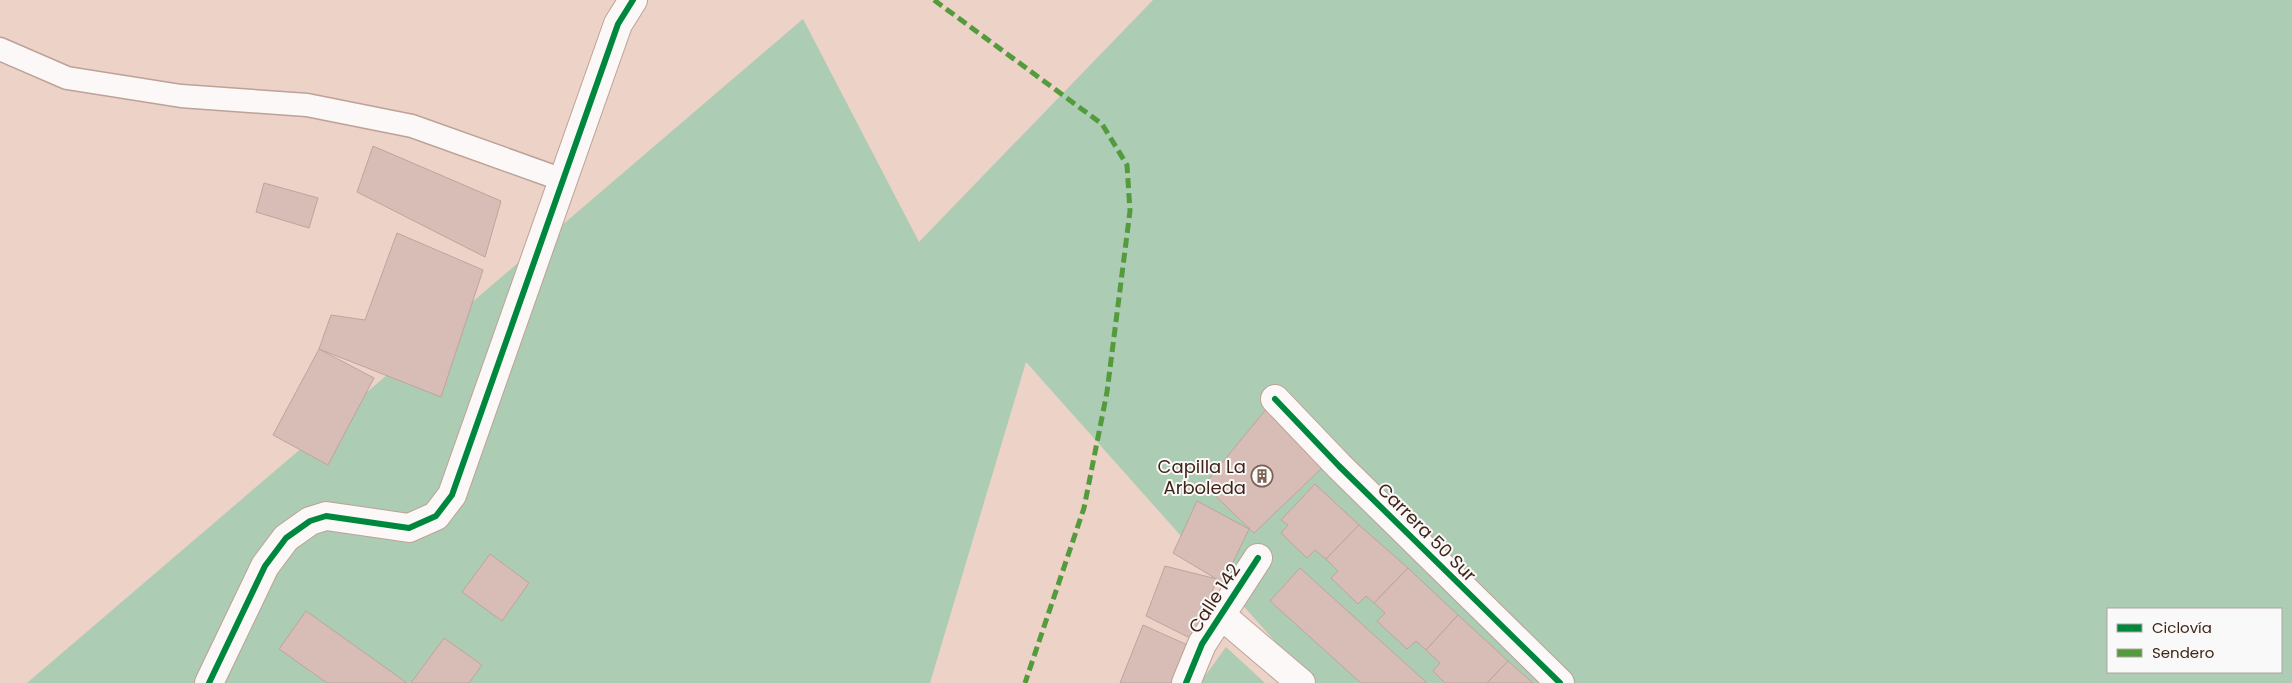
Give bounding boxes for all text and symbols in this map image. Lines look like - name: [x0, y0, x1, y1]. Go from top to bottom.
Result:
- place label: Capilla La Arboleda: [1158, 454, 1246, 500]
- building icon: Capilla La Arboleda: [1250, 464, 1274, 488]
- street label: Carrera 50 Sur: [1372, 477, 1482, 587]
- street label: Calle 142: [1182, 558, 1246, 638]
- legend: [2107, 608, 2282, 673]
- text: Ciclovía: [2152, 617, 2212, 638]
- text: Sendero: [2152, 642, 2214, 663]

